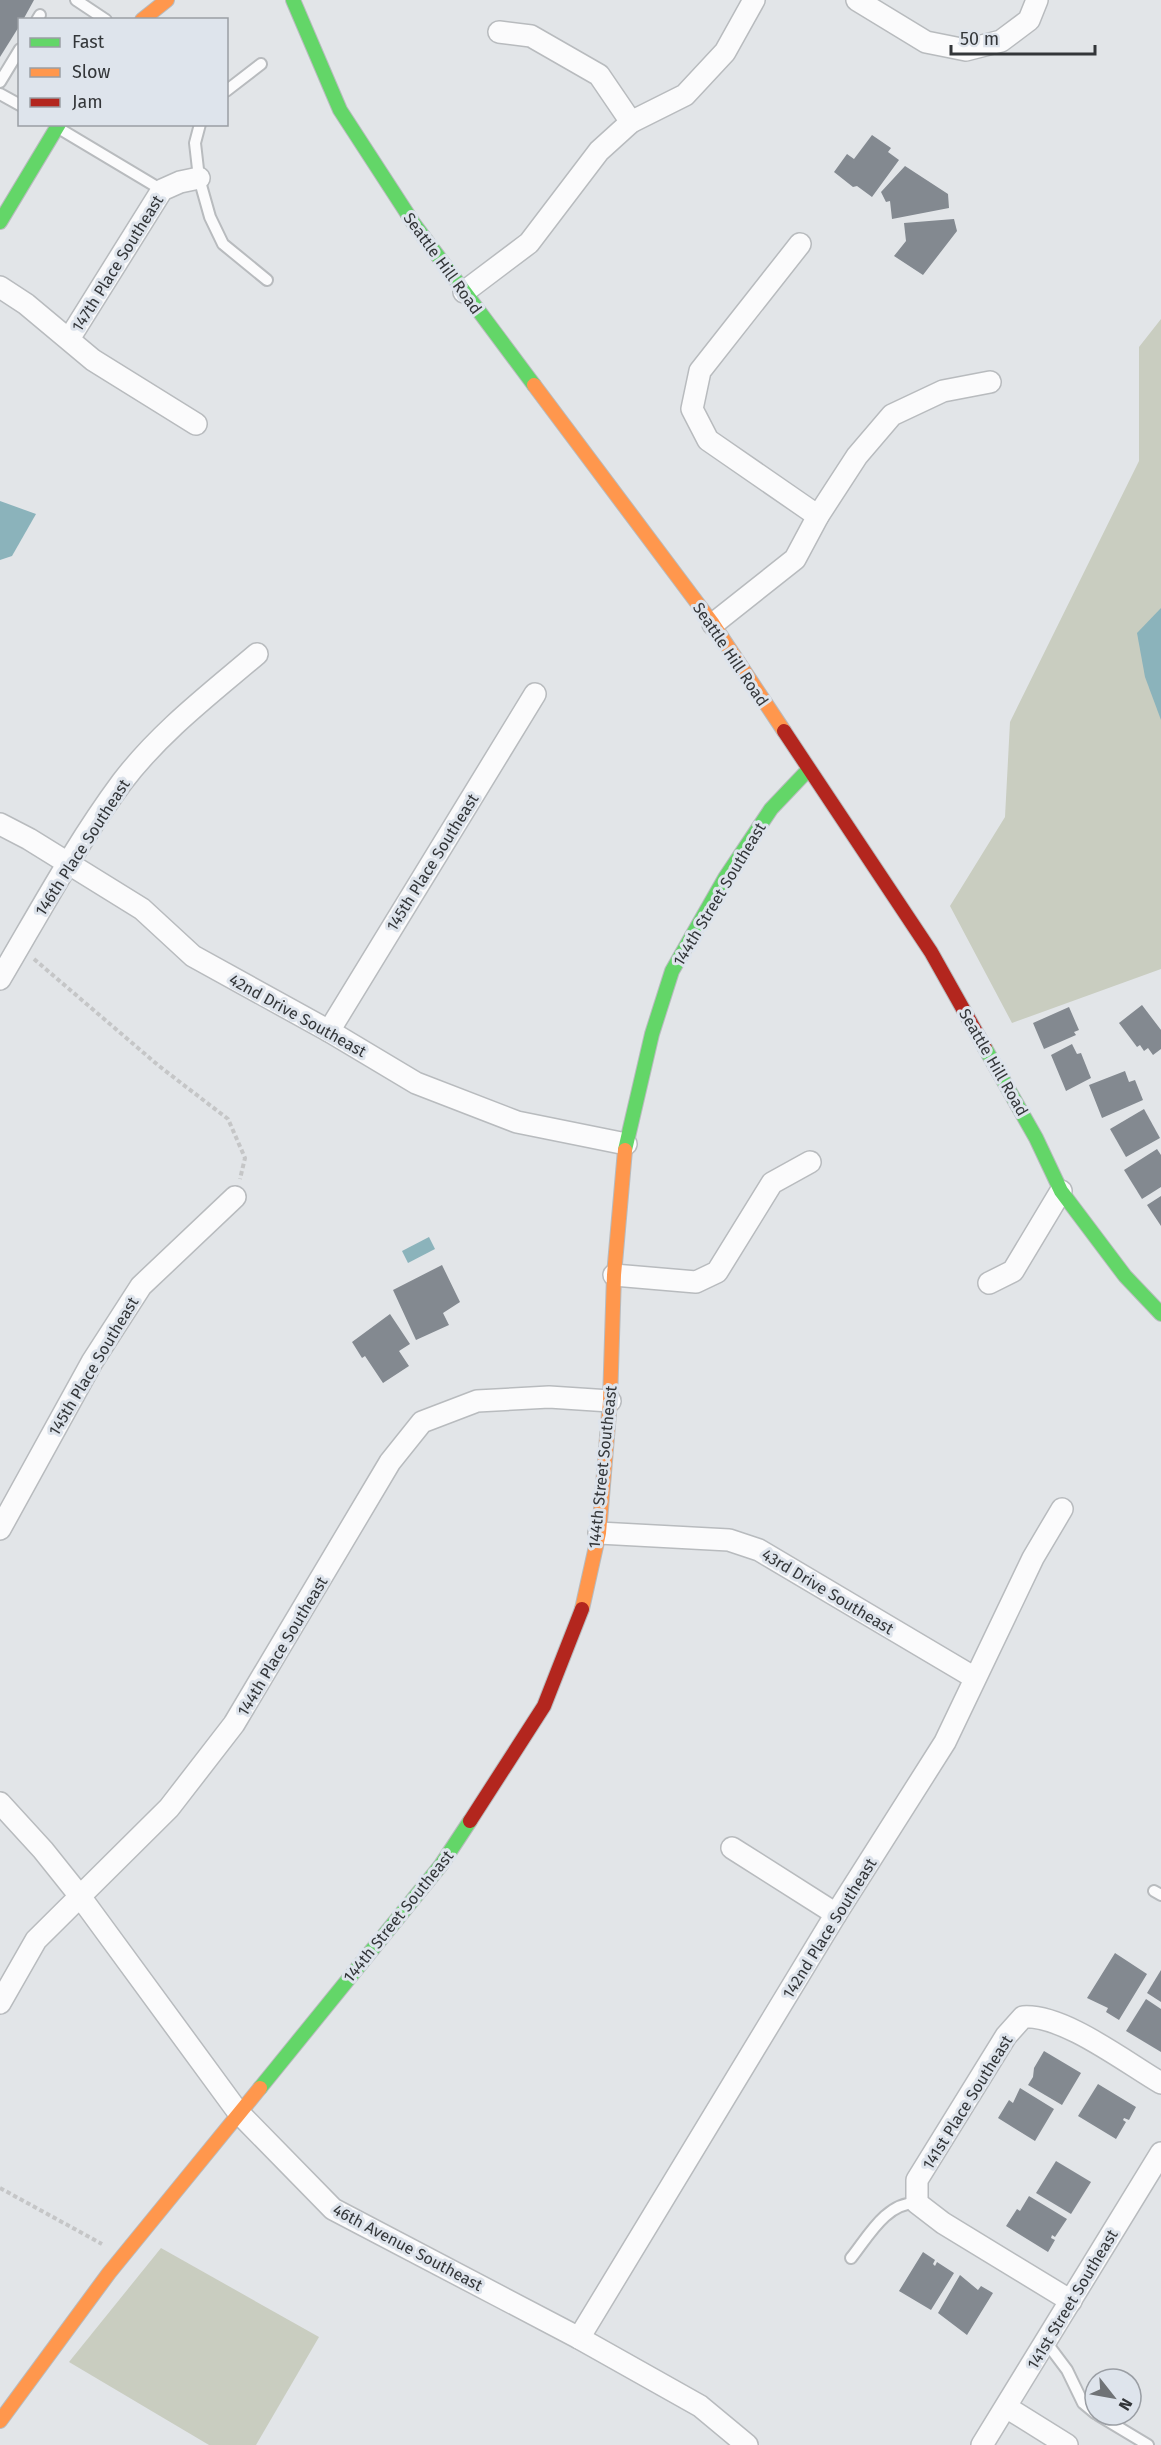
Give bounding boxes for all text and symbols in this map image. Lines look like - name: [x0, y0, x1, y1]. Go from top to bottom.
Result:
- legend: [18, 18, 228, 126]
- scale bar: [951, 18, 1095, 56]
- text: 50 m: [960, 28, 999, 50]
- text: Fast: [72, 31, 105, 53]
- text: Slow: [72, 61, 111, 83]
- text: Jam: [72, 91, 103, 113]
- street label: 147th Place Southeast: [68, 191, 167, 335]
- street label: Seattle Hill Road: [399, 209, 486, 318]
- street label: Seattle Hill Road: [689, 599, 772, 710]
- street label: 146th Place Southeast: [31, 775, 134, 919]
- street label: 145th Place Southeast: [382, 790, 483, 934]
- street label: 144th Street Southeast: [669, 819, 770, 969]
- street label: 42nd Drive Southeast: [226, 970, 370, 1061]
- street label: Seattle Hill Road: [955, 1005, 1032, 1119]
- street label: 145th Place Southeast: [45, 1293, 142, 1439]
- street label: 144th Street Southeast: [584, 1384, 621, 1550]
- street label: 43rd Drive Southeast: [758, 1545, 897, 1638]
- street label: 144th Place Southeast: [233, 1573, 332, 1719]
- street label: 144th Street Southeast: [339, 1846, 457, 1986]
- street label: 142nd Place Southeast: [778, 1854, 880, 2002]
- street label: 141st Place Southeast: [918, 2032, 1017, 2173]
- street label: 46th Avenue Southeast: [330, 2200, 486, 2295]
- street label: 141st Street Southeast: [1023, 2226, 1122, 2372]
- north arrow: [1083, 2367, 1143, 2427]
- text: N: [1115, 2395, 1136, 2414]

